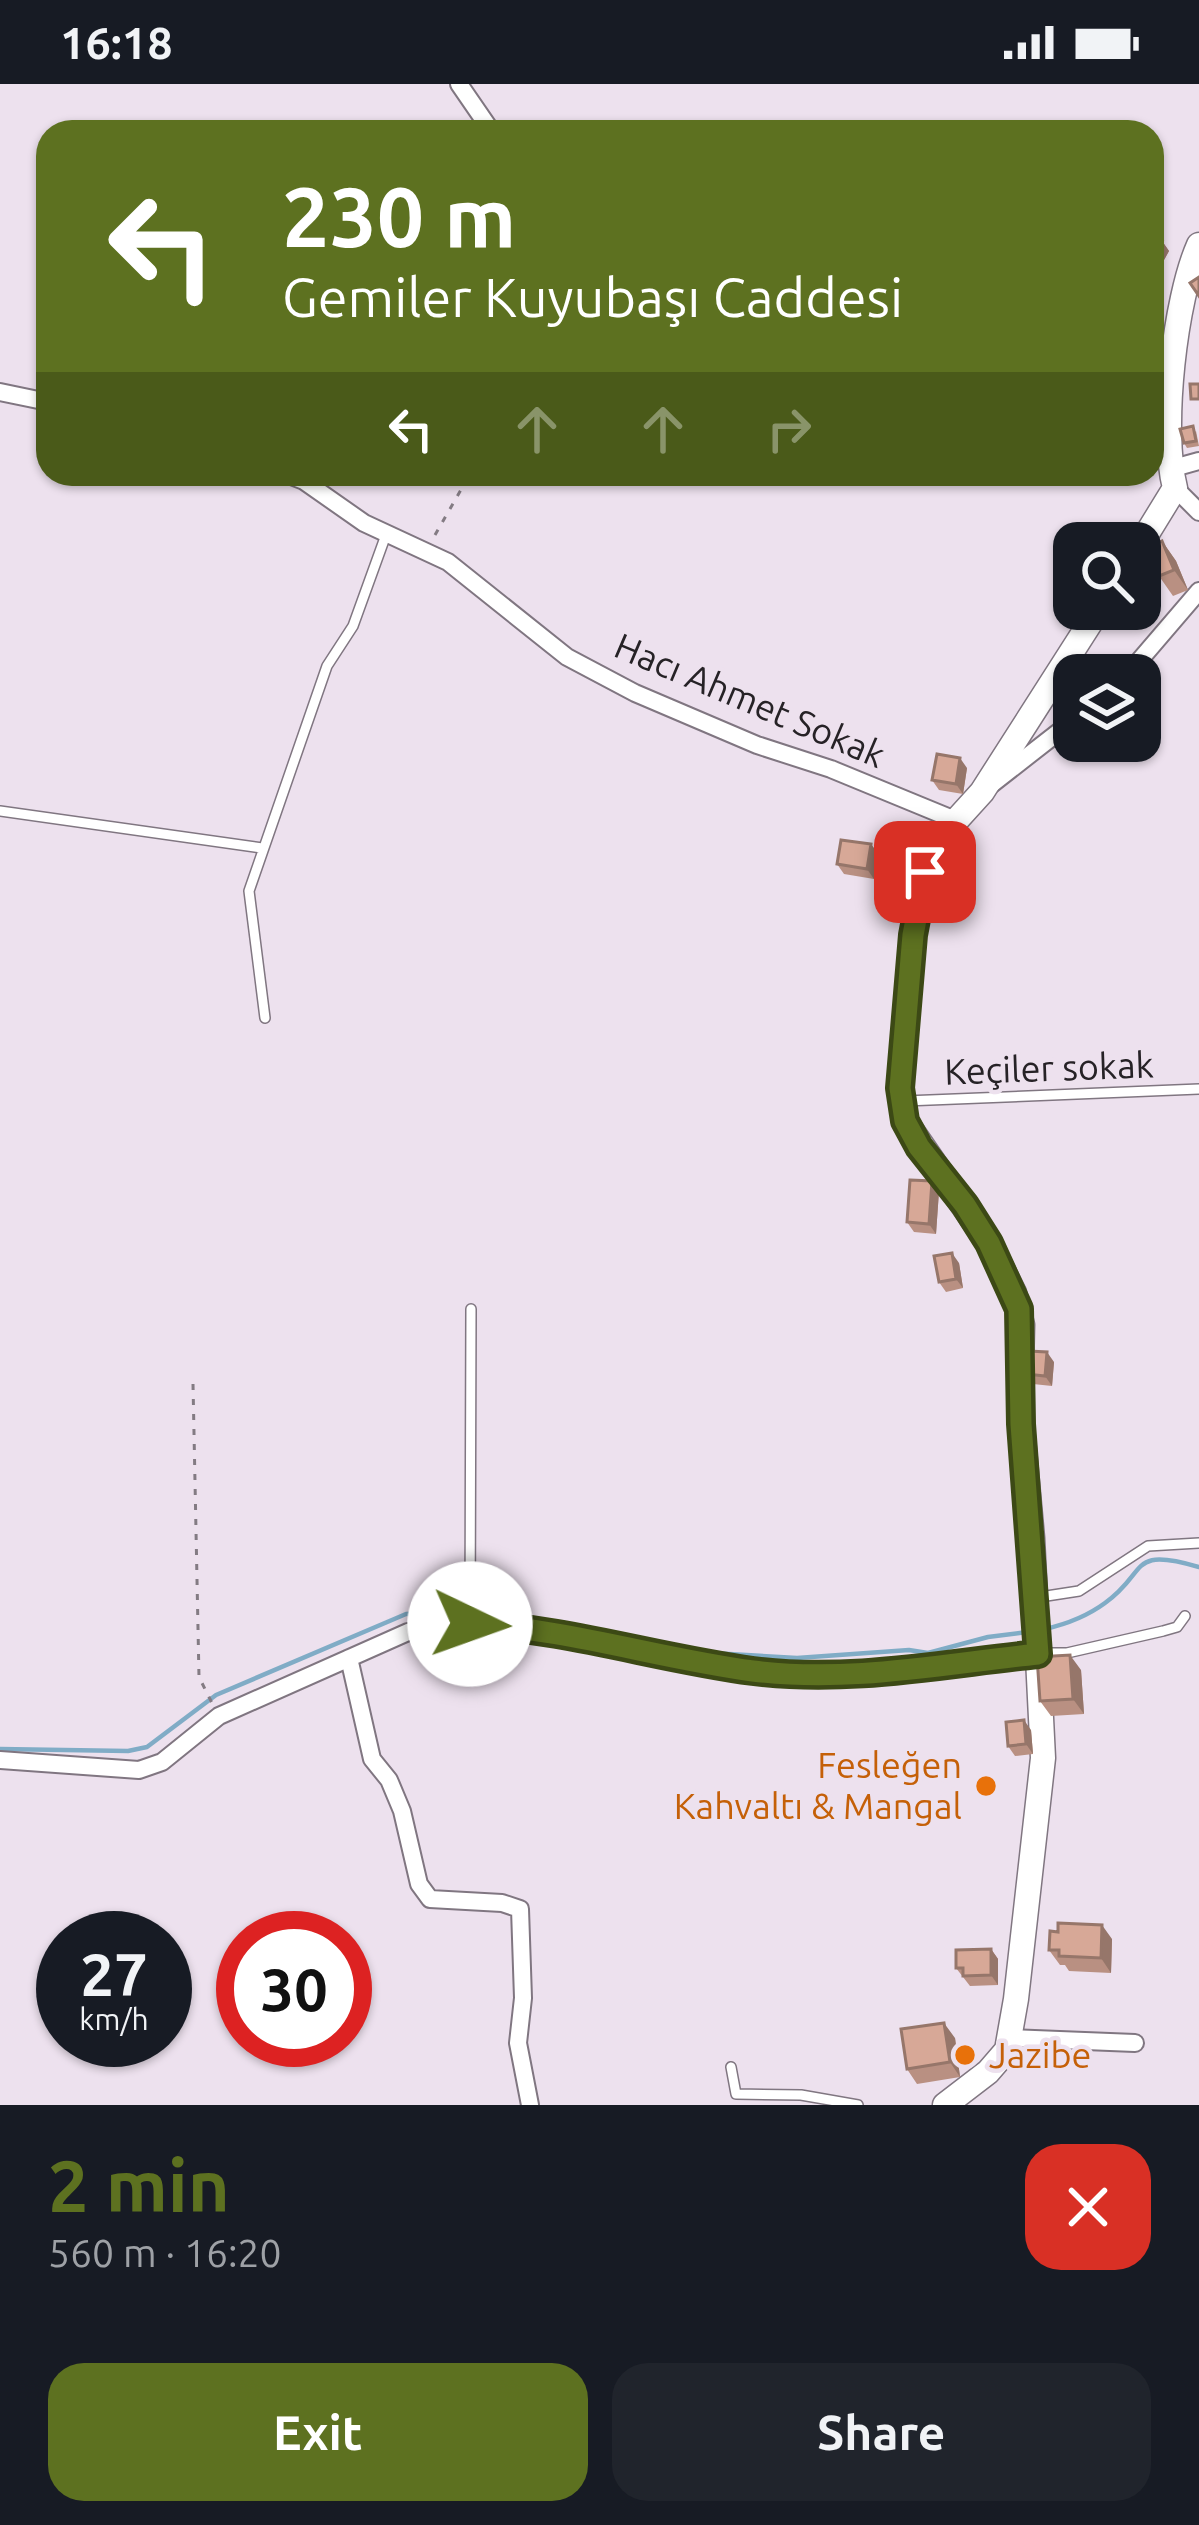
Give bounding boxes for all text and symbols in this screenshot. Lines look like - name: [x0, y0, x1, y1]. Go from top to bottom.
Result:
- text: 16:18: [60, 17, 173, 68]
- icon: left: [84, 168, 240, 324]
- text: 230 m: [282, 169, 516, 263]
- text: Gemiler Kuyubaşı Caddesi: [282, 267, 903, 327]
- icon: left: [378, 396, 444, 462]
- icon: ahead: [504, 396, 570, 462]
- icon: ahead: [630, 396, 696, 462]
- icon: right: [756, 396, 822, 462]
- map controls: [1053, 522, 1161, 762]
- button: search: [1053, 522, 1161, 630]
- street label: Hacı Ahmet Sokak: [609, 624, 891, 775]
- button: layers: [1053, 654, 1161, 762]
- pin: [874, 821, 976, 923]
- icon: arrive: [892, 839, 958, 905]
- street label: Keçiler sokak: [944, 1043, 1154, 1092]
- position arrow: [407, 1561, 533, 1687]
- place label: Fesleğen Kahvaltı & Mangal: [674, 1744, 962, 1826]
- marker: Fesleğen Kahvaltı & Mangal: [973, 1773, 999, 1799]
- speed limit sign: 30: [216, 1911, 372, 2067]
- text: 27: [80, 1940, 148, 2007]
- text: km/h: [79, 2002, 149, 2036]
- place label: Jazibe: [989, 2034, 1091, 2075]
- marker: Jazibe: [952, 2042, 978, 2068]
- button: close: [1025, 2144, 1151, 2270]
- text: 2 min: [48, 2145, 230, 2226]
- text: 560 m · 16:20: [48, 2231, 282, 2274]
- button: Exit: [48, 2363, 588, 2501]
- button: Share: [612, 2363, 1151, 2501]

